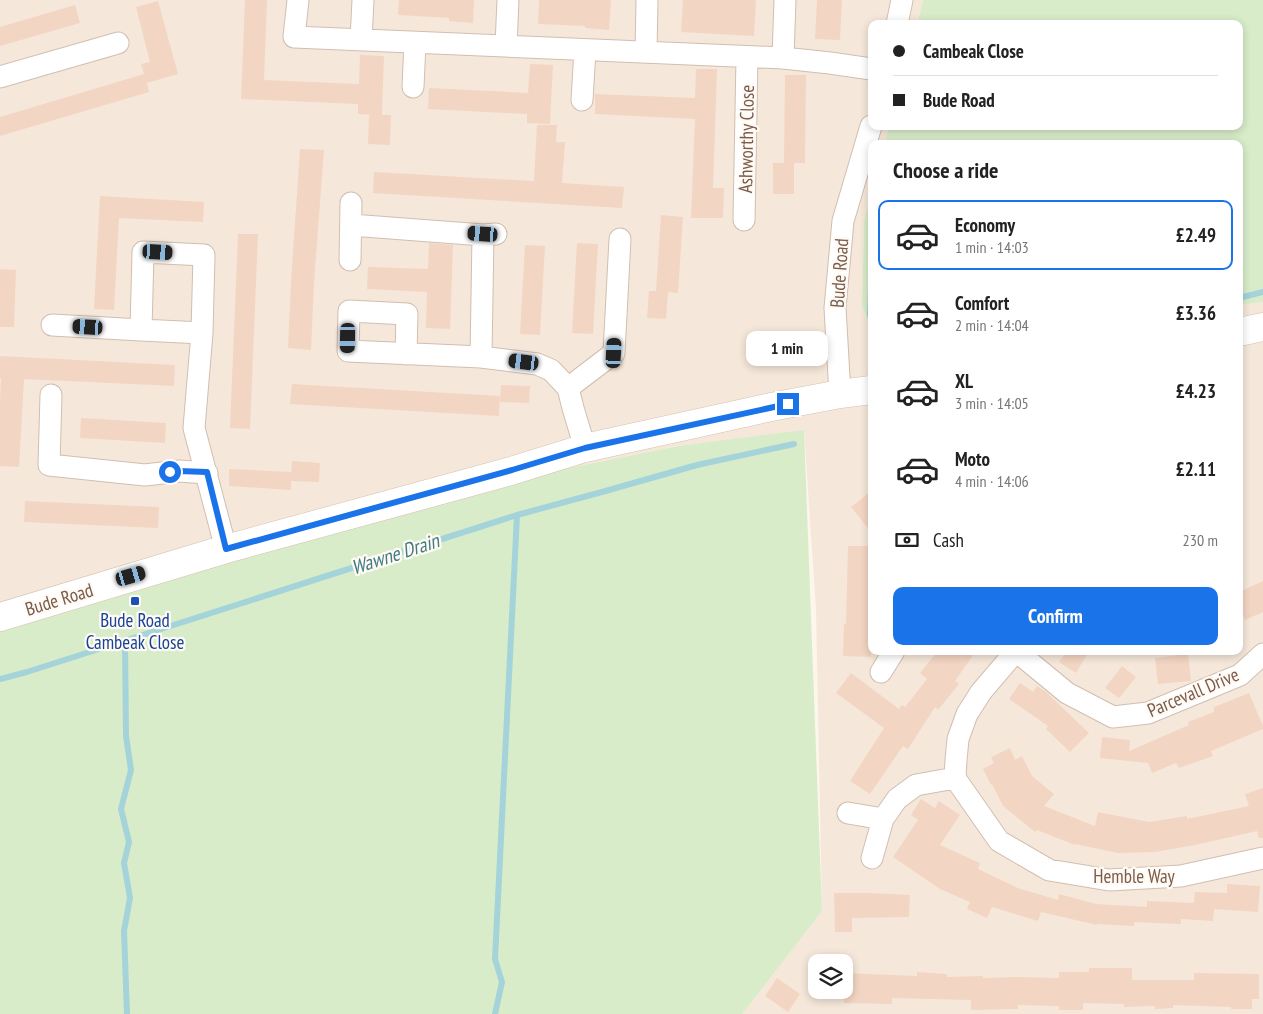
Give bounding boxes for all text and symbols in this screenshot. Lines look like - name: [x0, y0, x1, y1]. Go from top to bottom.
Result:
- text: Cambeak Close: [923, 39, 1024, 63]
- street label: Ashworthy Close: [733, 84, 759, 193]
- text: Bude Road: [923, 88, 995, 112]
- text: Choose a ride: [893, 156, 998, 184]
- icon: car: [895, 213, 940, 258]
- text: Economy: [955, 213, 1015, 237]
- text: £2.49: [1176, 223, 1216, 247]
- car: [467, 225, 498, 243]
- street label: Bude Road: [825, 237, 853, 309]
- text: 1 min · 14:03: [955, 237, 1029, 257]
- car: [142, 244, 173, 260]
- icon: car: [895, 291, 940, 336]
- text: Comfort: [955, 291, 1009, 315]
- text: £3.36: [1176, 301, 1216, 325]
- text: 2 min · 14:04: [955, 315, 1029, 335]
- car: [72, 319, 103, 335]
- car: [340, 323, 355, 353]
- callout: 1 min: [747, 332, 829, 366]
- car: [605, 338, 622, 368]
- text: 1 min: [771, 338, 803, 358]
- car: [508, 353, 539, 371]
- icon: car: [895, 369, 940, 414]
- text: XL: [955, 369, 973, 393]
- text: £4.23: [1176, 379, 1216, 403]
- route end: [777, 393, 799, 415]
- text: 3 min · 14:05: [955, 393, 1029, 413]
- icon: car: [895, 447, 940, 492]
- text: Moto: [955, 447, 990, 471]
- text: £2.11: [1176, 457, 1216, 481]
- route start: [159, 461, 181, 483]
- text: 4 min · 14:06: [955, 471, 1029, 491]
- icon: cash: [893, 526, 921, 554]
- water label: Wawne Drain: [348, 527, 443, 580]
- text: Cash: [933, 528, 964, 552]
- text: 230 m: [1183, 530, 1218, 550]
- car: [114, 565, 147, 587]
- street label: Bude Road: [22, 577, 96, 621]
- button: Confirm: [893, 587, 1218, 645]
- marker: Bude Road Cambeak Close: [129, 595, 141, 607]
- place label: Bude Road Cambeak Close: [86, 608, 184, 654]
- street label: Parcevall Drive: [1144, 662, 1243, 722]
- street label: Hemble Way: [1093, 864, 1176, 888]
- map controls: [808, 954, 853, 999]
- button: layers: [808, 954, 853, 999]

